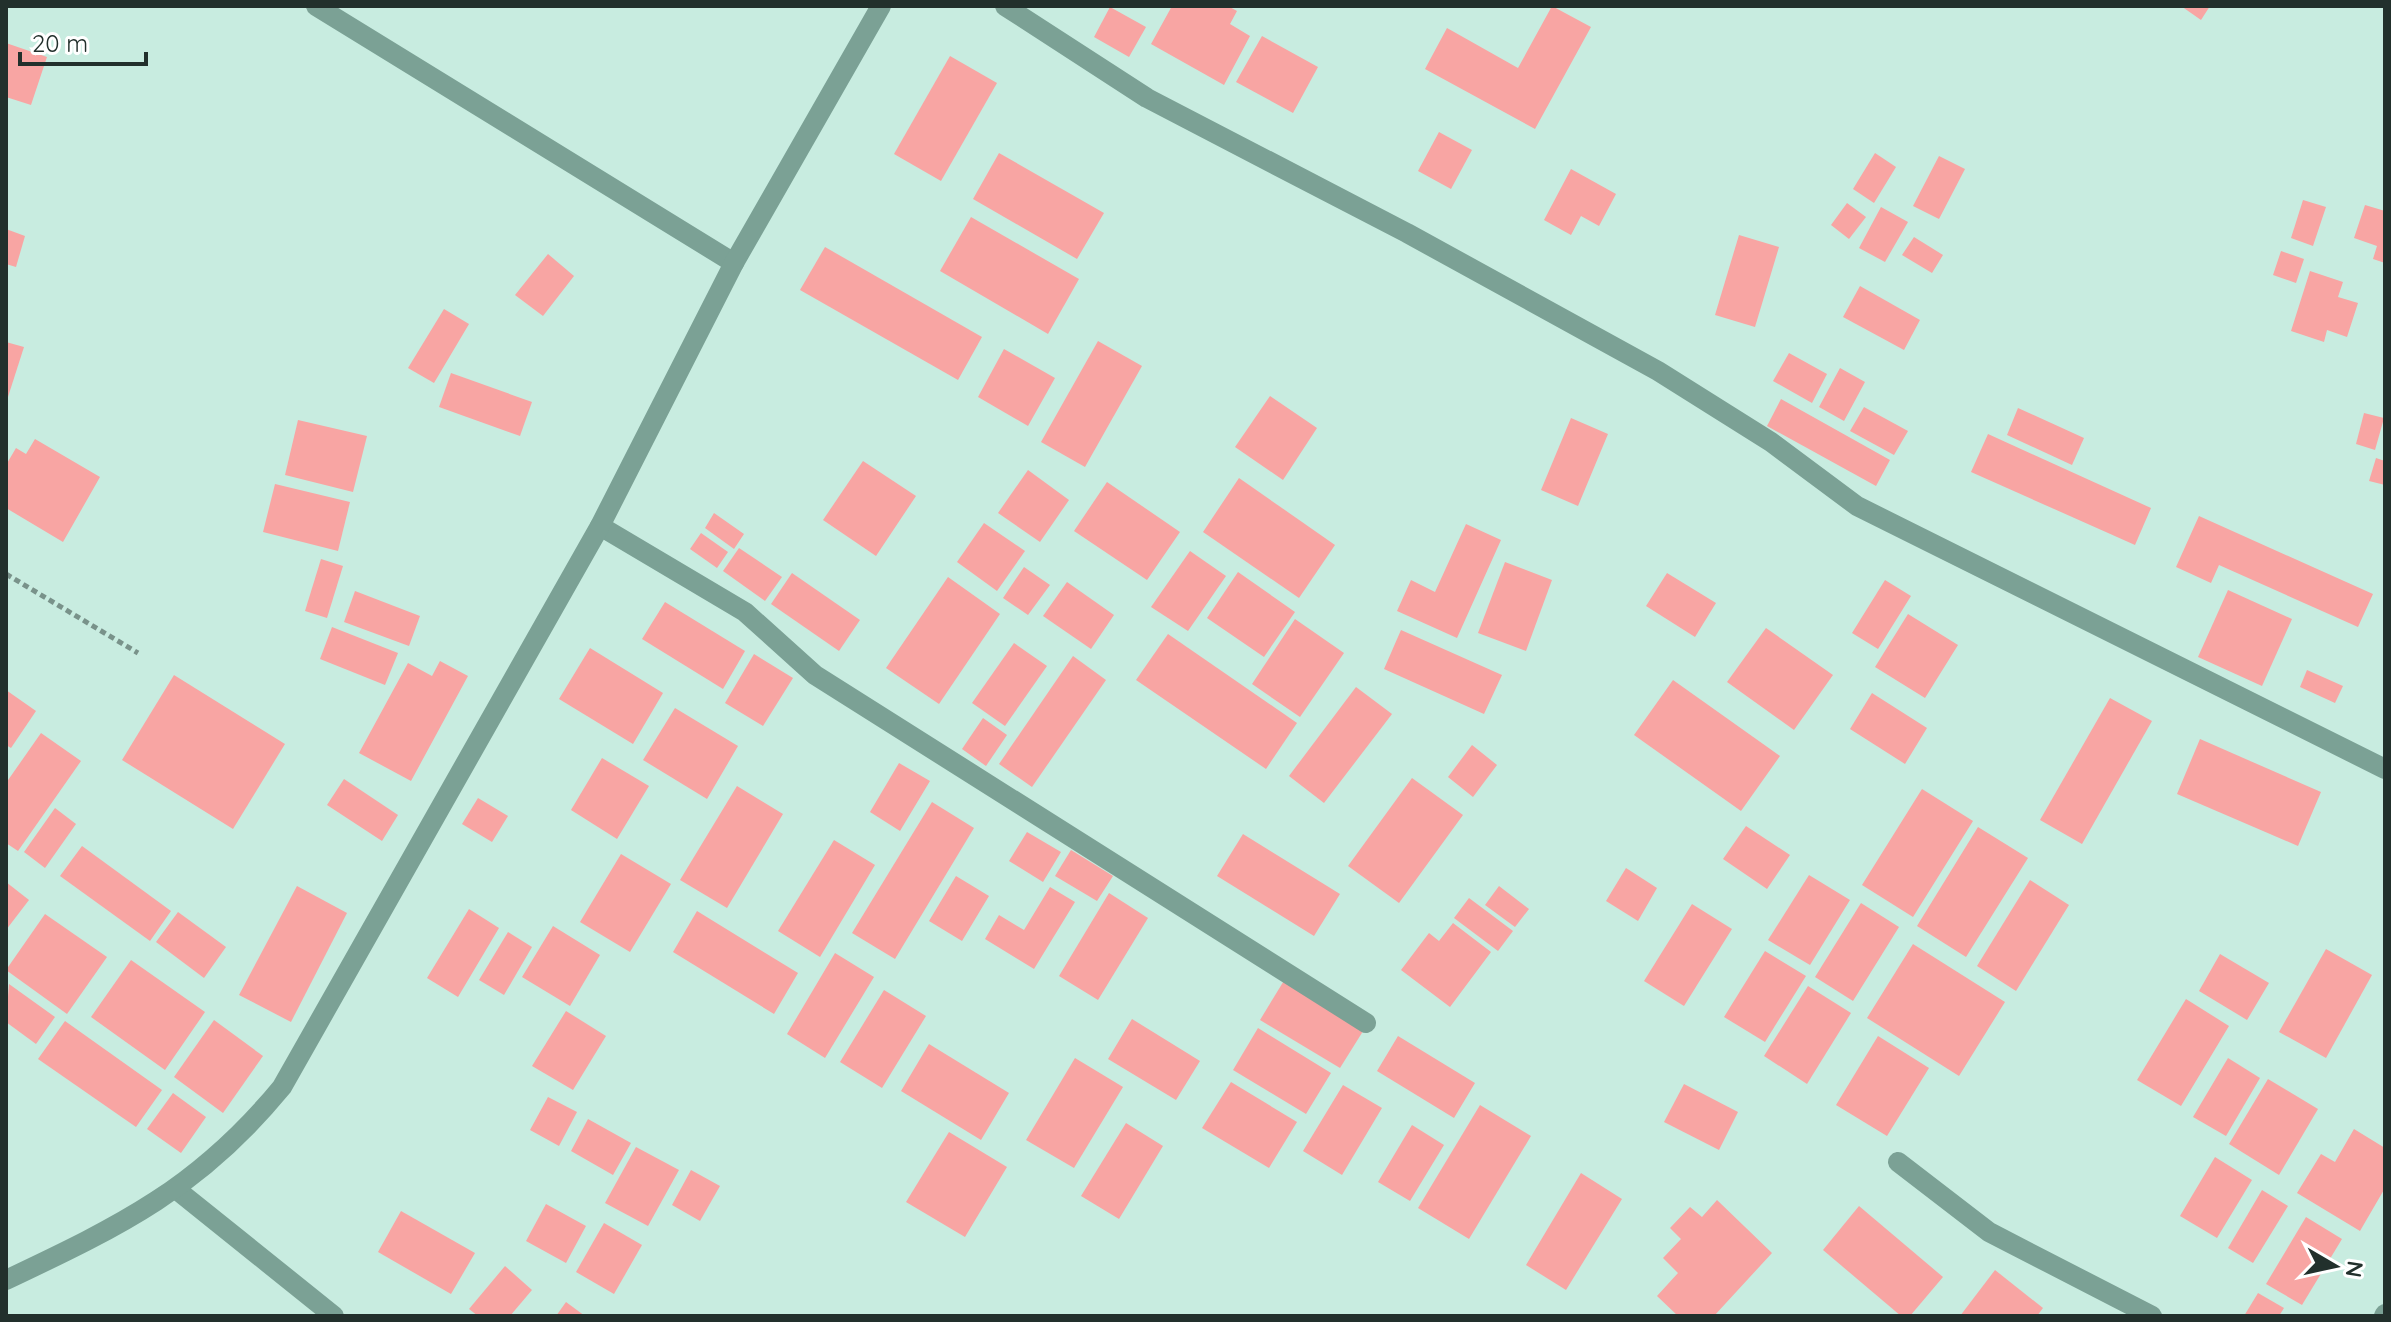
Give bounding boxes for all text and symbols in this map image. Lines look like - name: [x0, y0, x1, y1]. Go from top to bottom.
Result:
- scale bar: [20, 16, 146, 66]
- text: 20 m: [32, 28, 88, 58]
- north arrow: [2295, 1226, 2375, 1306]
- text: N: [2340, 1259, 2370, 1279]

